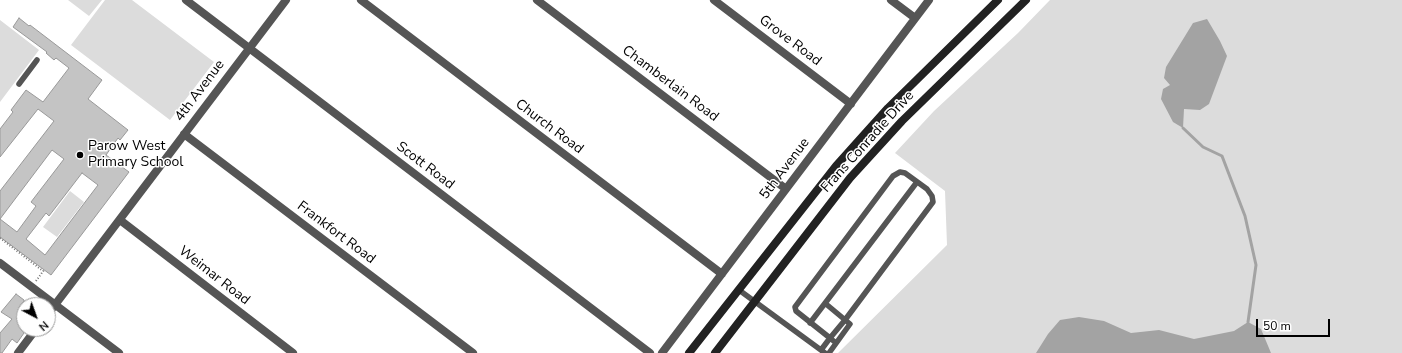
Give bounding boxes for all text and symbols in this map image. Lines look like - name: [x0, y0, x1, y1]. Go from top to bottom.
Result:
- street label: Grove Road: [756, 12, 824, 70]
- street label: Chamberlain Road: [618, 42, 722, 126]
- street label: 4th Avenue: [171, 57, 229, 125]
- street label: Frans Conradie Drive: [818, 88, 918, 196]
- street label: Church Road: [512, 96, 586, 158]
- street label: 5th Avenue: [756, 135, 814, 203]
- place label: Parow West Primary School: [88, 139, 183, 172]
- street label: Scott Road: [393, 139, 457, 193]
- marker: Parow West Primary School: [75, 150, 85, 160]
- street label: Frankfort Road: [294, 198, 378, 268]
- street label: Weimar Road: [175, 243, 253, 309]
- north arrow: [16, 297, 56, 337]
- scale bar: [1258, 311, 1332, 337]
- text: N: [36, 317, 52, 334]
- text: 50 m: [1263, 318, 1291, 334]

